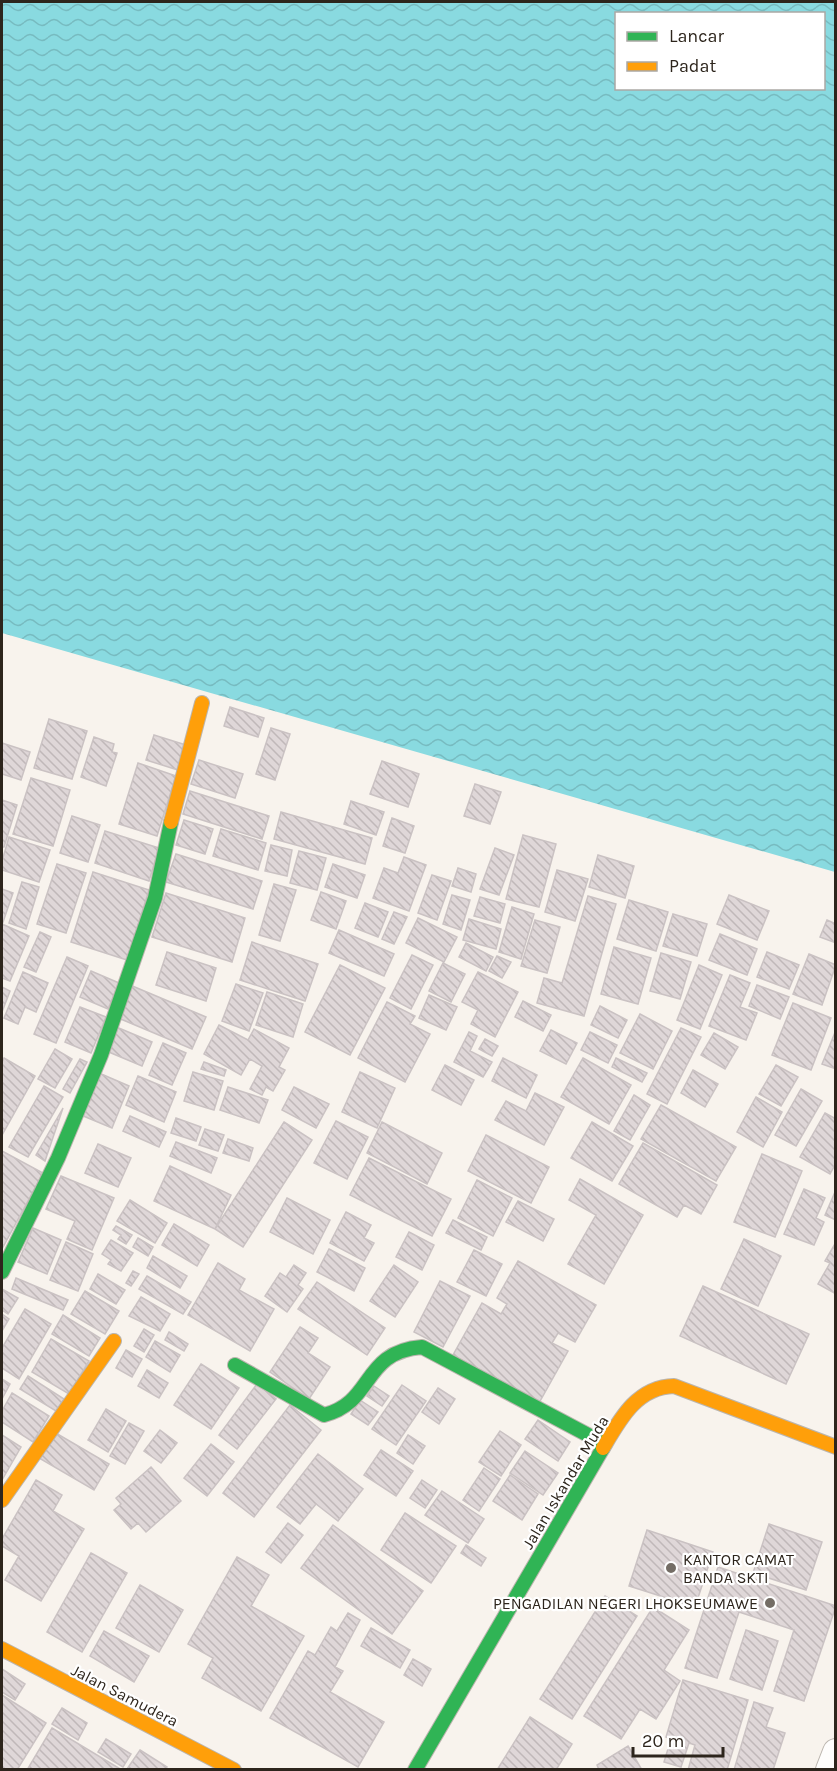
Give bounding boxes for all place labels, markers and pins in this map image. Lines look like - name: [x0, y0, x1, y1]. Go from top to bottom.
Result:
- place label: KANTOR CAMAT BANDA SKTI: [683, 1550, 794, 1587]
- marker: KANTOR CAMAT BANDA SKTI: [664, 1561, 678, 1575]
- place label: PENGADILAN NEGERI LHOKSEUMAWE: [493, 1594, 758, 1613]
- marker: PENGADILAN NEGERI LHOKSEUMAWE: [763, 1596, 777, 1610]

